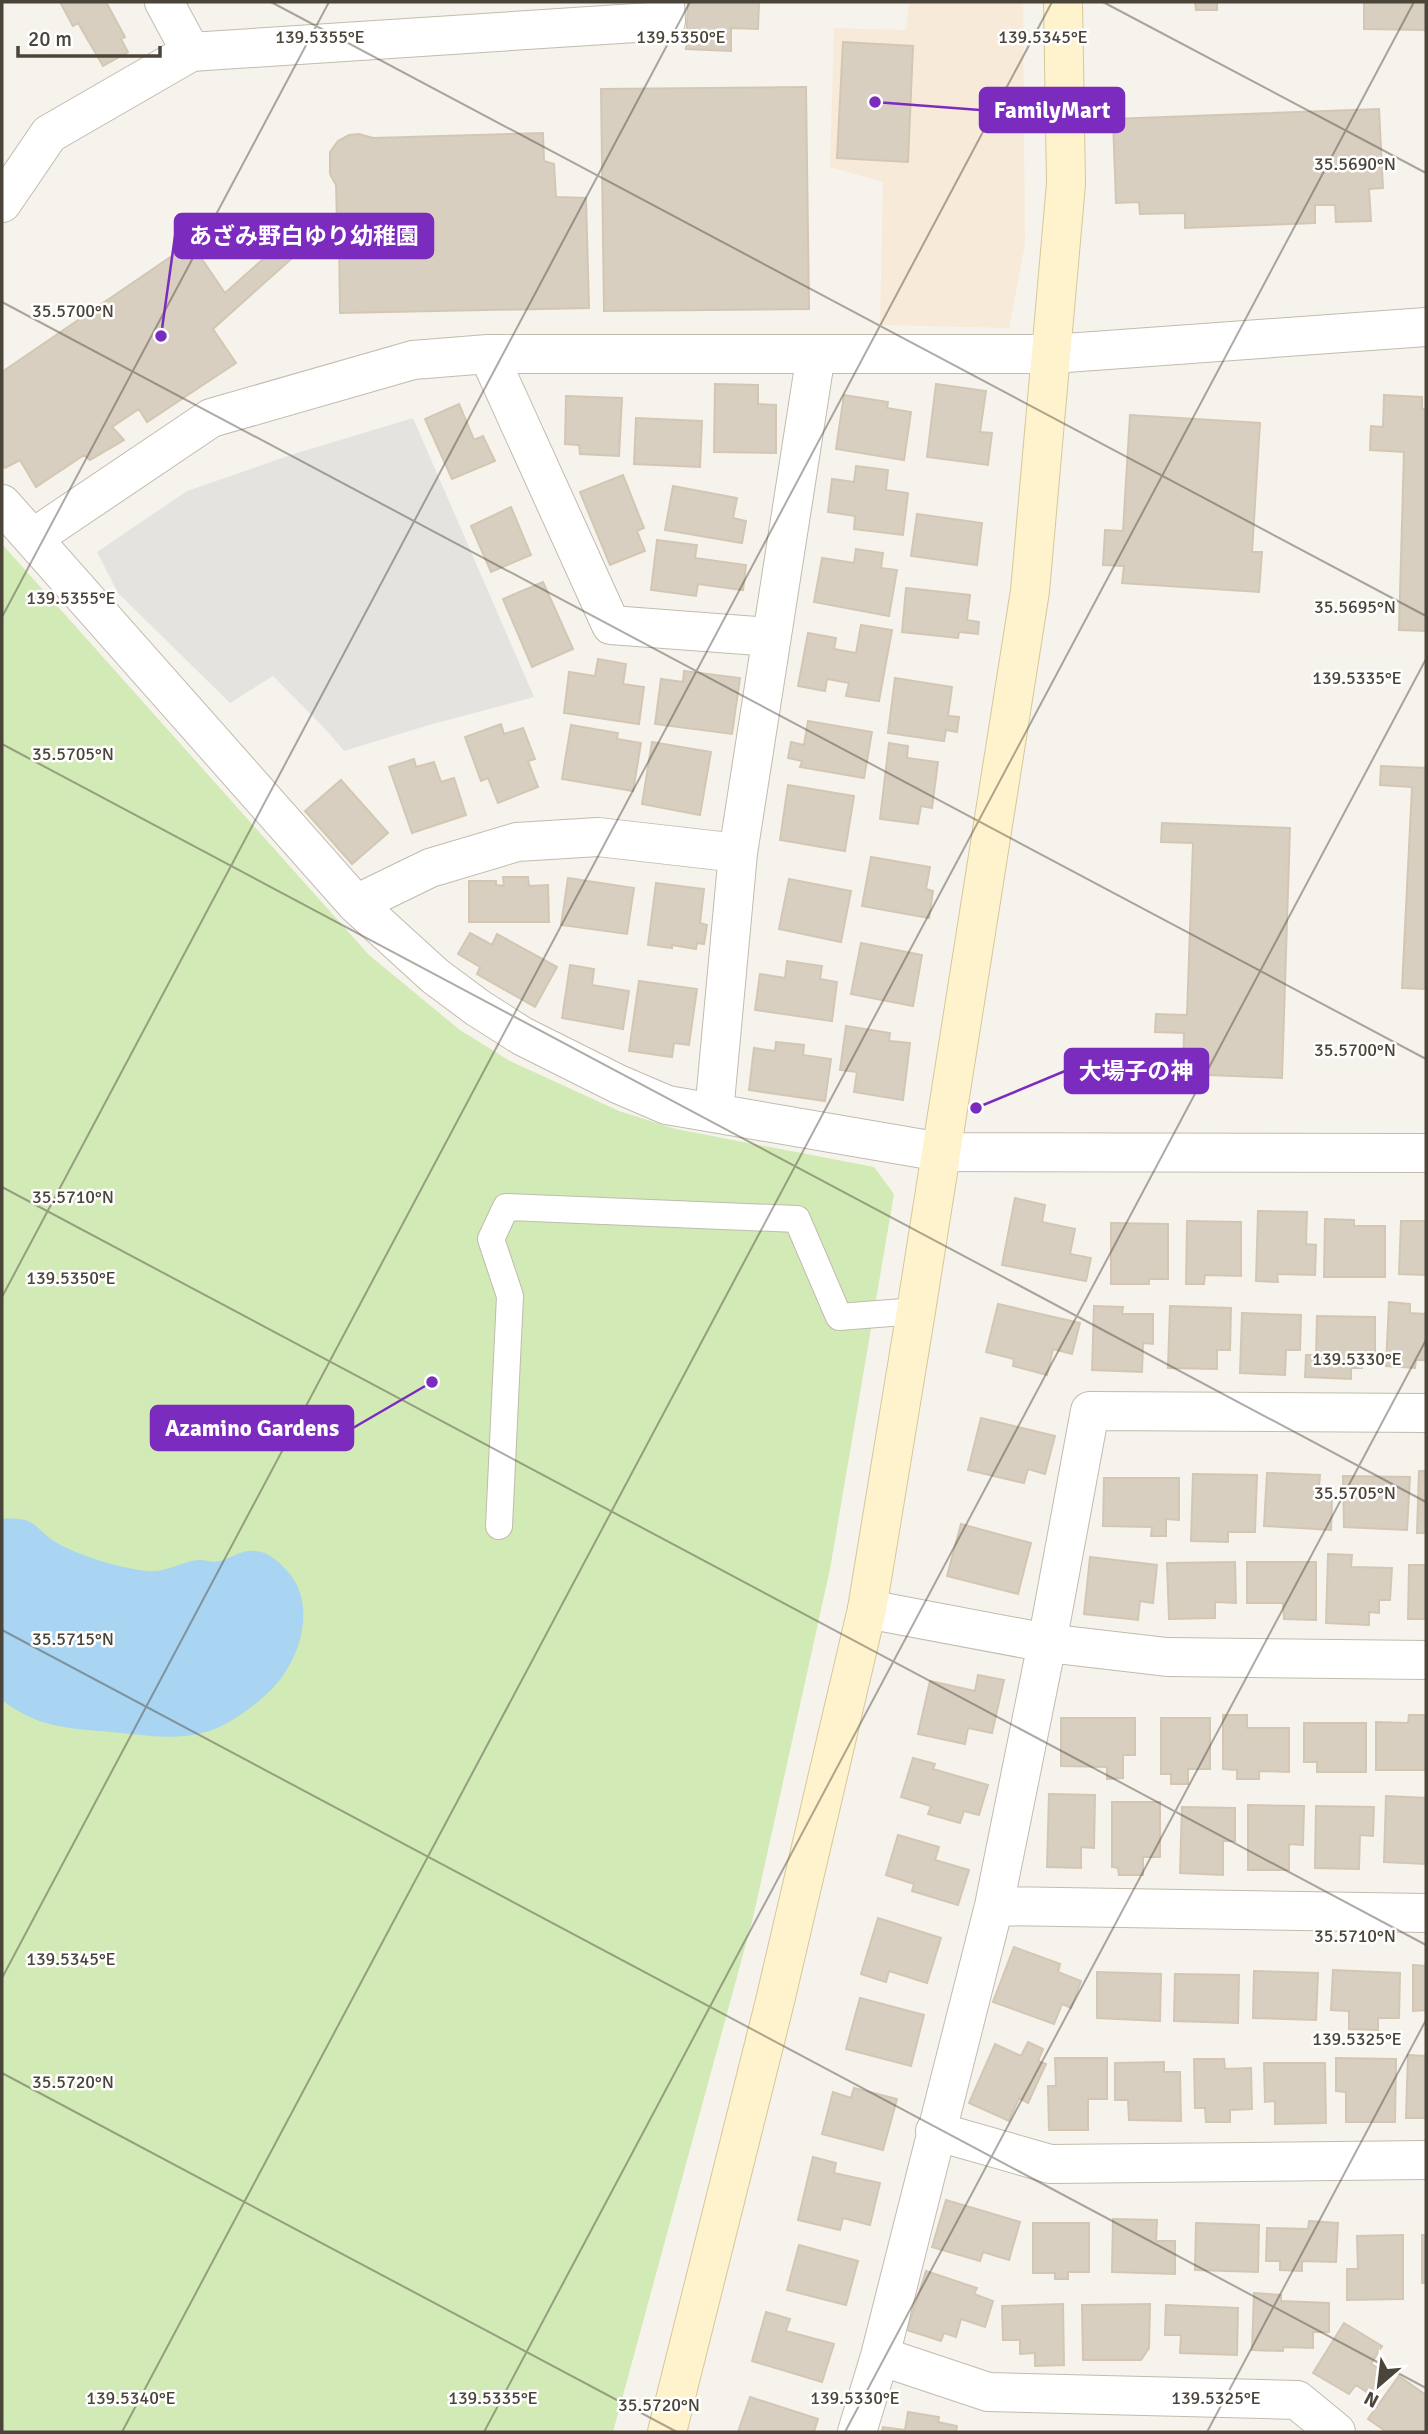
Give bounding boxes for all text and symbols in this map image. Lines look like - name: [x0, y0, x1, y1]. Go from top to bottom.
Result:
- scale bar: [18, 14, 159, 58]
- text: 20 m: [28, 26, 72, 52]
- text: 139.5355°E: [275, 26, 365, 48]
- text: 139.5350°E: [636, 26, 726, 48]
- text: 139.5345°E: [998, 26, 1088, 48]
- callout: FamilyMart: [980, 88, 1124, 132]
- text: FamilyMart: [994, 96, 1111, 125]
- text: 35.5690°N: [1314, 153, 1396, 175]
- callout: あざみ野白ゆり幼稚園: [175, 214, 433, 258]
- text: あざみ野白ゆり幼稚園: [189, 222, 419, 251]
- text: 35.5700°N: [32, 300, 114, 322]
- text: 139.5355°E: [26, 587, 116, 609]
- text: 35.5695°N: [1314, 596, 1396, 618]
- text: 139.5335°E: [1312, 667, 1402, 689]
- text: 35.5705°N: [32, 743, 114, 765]
- text: 35.5700°N: [1314, 1039, 1396, 1061]
- callout: 大場子の神: [1065, 1049, 1208, 1093]
- text: 大場子の神: [1079, 1057, 1194, 1086]
- text: 35.5710°N: [32, 1186, 114, 1208]
- text: 139.5350°E: [26, 1267, 116, 1289]
- text: 139.5330°E: [1312, 1348, 1402, 1370]
- callout: Azamino Gardens: [151, 1406, 353, 1450]
- text: Azamino Gardens: [165, 1414, 339, 1443]
- text: 35.5705°N: [1314, 1482, 1396, 1504]
- text: 35.5715°N: [32, 1628, 114, 1650]
- text: 35.5710°N: [1314, 1925, 1396, 1947]
- text: 139.5345°E: [26, 1948, 116, 1970]
- text: 139.5325°E: [1312, 2028, 1402, 2050]
- text: 35.5720°N: [32, 2071, 114, 2093]
- north arrow: [1344, 2350, 1414, 2420]
- text: N: [1360, 2385, 1383, 2413]
- text: 139.5340°E: [86, 2387, 176, 2409]
- text: 139.5335°E: [448, 2387, 538, 2409]
- text: 139.5330°E: [810, 2387, 900, 2409]
- text: 139.5325°E: [1171, 2387, 1261, 2409]
- text: 35.5720°N: [618, 2394, 700, 2416]

